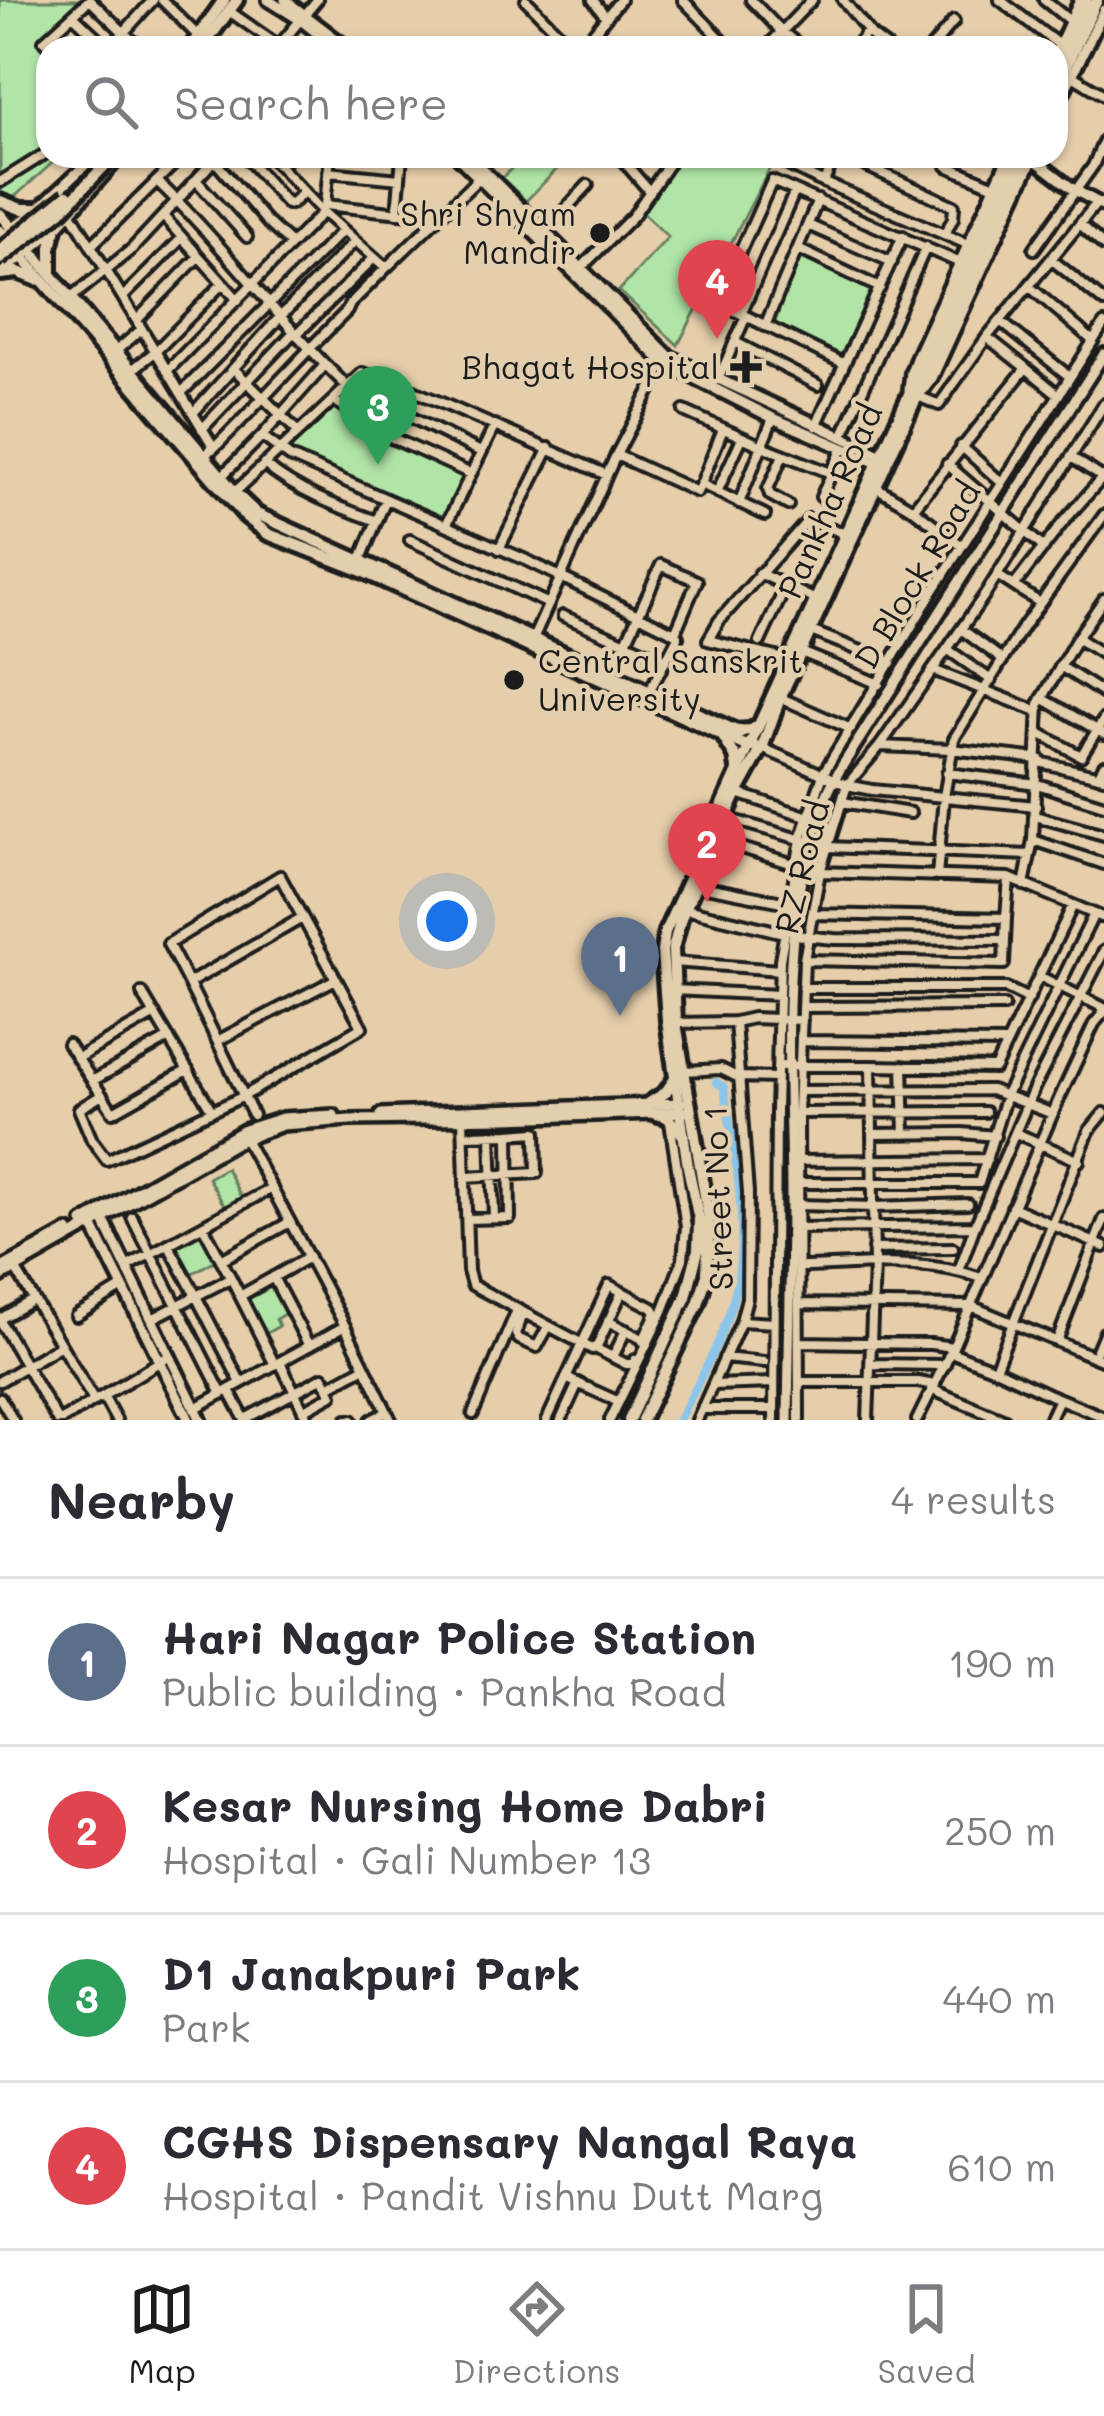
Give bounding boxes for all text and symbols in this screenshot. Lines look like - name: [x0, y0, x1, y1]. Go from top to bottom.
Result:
- search box: [36, 36, 1068, 168]
- icon: search: [78, 69, 144, 135]
- text: Search here: [174, 73, 448, 131]
- place label: Shri Shyam Mandir: [400, 191, 576, 272]
- marker: Shri Shyam Mandir: [587, 220, 613, 246]
- pin: 4: [678, 240, 756, 339]
- place label: Bhagat Hospital: [462, 344, 719, 387]
- marker: Bhagat Hospital: [730, 351, 762, 383]
- pin: 3: [339, 366, 417, 465]
- street label: Pankha Road: [767, 396, 891, 604]
- street label: D Block Road: [843, 473, 989, 676]
- place label: Central Sanskrit University: [538, 638, 803, 720]
- marker: Central Sanskrit University: [501, 667, 527, 693]
- street label: RZ Road: [763, 795, 838, 938]
- pin: 2: [668, 803, 746, 902]
- your location: [417, 891, 477, 951]
- pin: 1: [581, 917, 659, 1016]
- street label: Street No 1: [692, 1105, 741, 1291]
- text: Nearby: [48, 1465, 235, 1532]
- text: 4 results: [891, 1473, 1056, 1524]
- text: Hari Nagar Police Station: [162, 1607, 756, 1665]
- text: 1: [78, 1636, 96, 1687]
- text: 190 m: [948, 1636, 1056, 1687]
- text: Public building · Pankha Road: [162, 1665, 726, 1716]
- text: Kesar Nursing Home Dabri: [162, 1775, 768, 1833]
- text: 2: [76, 1804, 98, 1855]
- text: 250 m: [944, 1804, 1056, 1855]
- text: Hospital · Gali Number 13: [162, 1833, 651, 1884]
- text: D1 Janakpuri Park: [162, 1943, 580, 2001]
- text: 3: [75, 1972, 99, 2023]
- text: 440 m: [943, 1972, 1056, 2023]
- text: Park: [162, 2001, 250, 2052]
- text: CGHS Dispensary Nangal Raya: [162, 2111, 857, 2169]
- text: 4: [75, 2140, 99, 2191]
- text: 610 m: [947, 2140, 1056, 2191]
- text: Hospital · Pandit Vishnu Dutt Marg: [162, 2169, 823, 2220]
- tab: Map: [129, 2276, 196, 2391]
- tab: Directions: [453, 2276, 620, 2391]
- tab: Saved: [878, 2276, 975, 2391]

